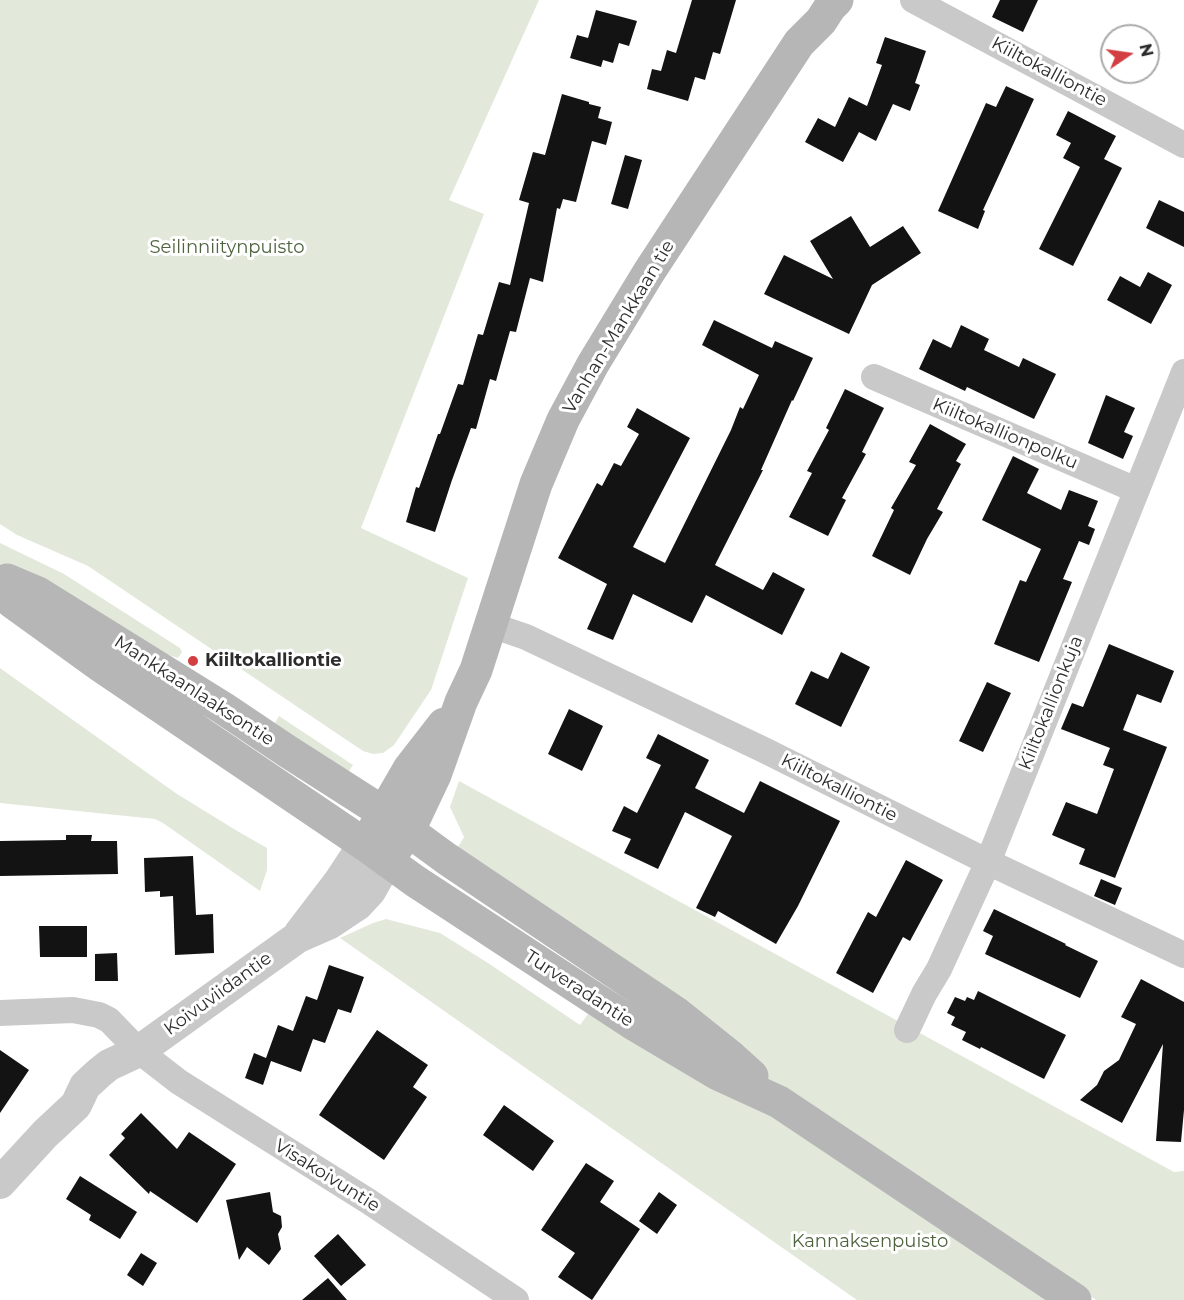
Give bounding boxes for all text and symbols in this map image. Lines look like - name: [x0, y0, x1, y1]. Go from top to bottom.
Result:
- north arrow: [1100, 24, 1160, 84]
- street label: Kiiltokalliontie: [988, 33, 1110, 111]
- text: N: [1135, 42, 1157, 59]
- street label: Vanhan-Mankkaan tie: [559, 236, 679, 418]
- park label: Seilinniitynpuisto: [149, 237, 305, 259]
- street label: Kiiltokallionpolku: [929, 394, 1081, 474]
- street label: Mankkaanlaaksontie: [110, 631, 278, 751]
- street label: Kiiltokallionkuja: [1014, 633, 1088, 773]
- place label: Kiiltokalliontie: [205, 650, 342, 672]
- marker: Kiiltokalliontie: [186, 654, 200, 668]
- street label: Kiiltokalliontie: [777, 749, 901, 827]
- street label: Turveradantie: [521, 946, 637, 1032]
- street label: Koivuviidantie: [160, 948, 276, 1040]
- street label: Visakoivuntie: [270, 1135, 384, 1217]
- park label: Kannaksenpuisto: [792, 1231, 948, 1253]

